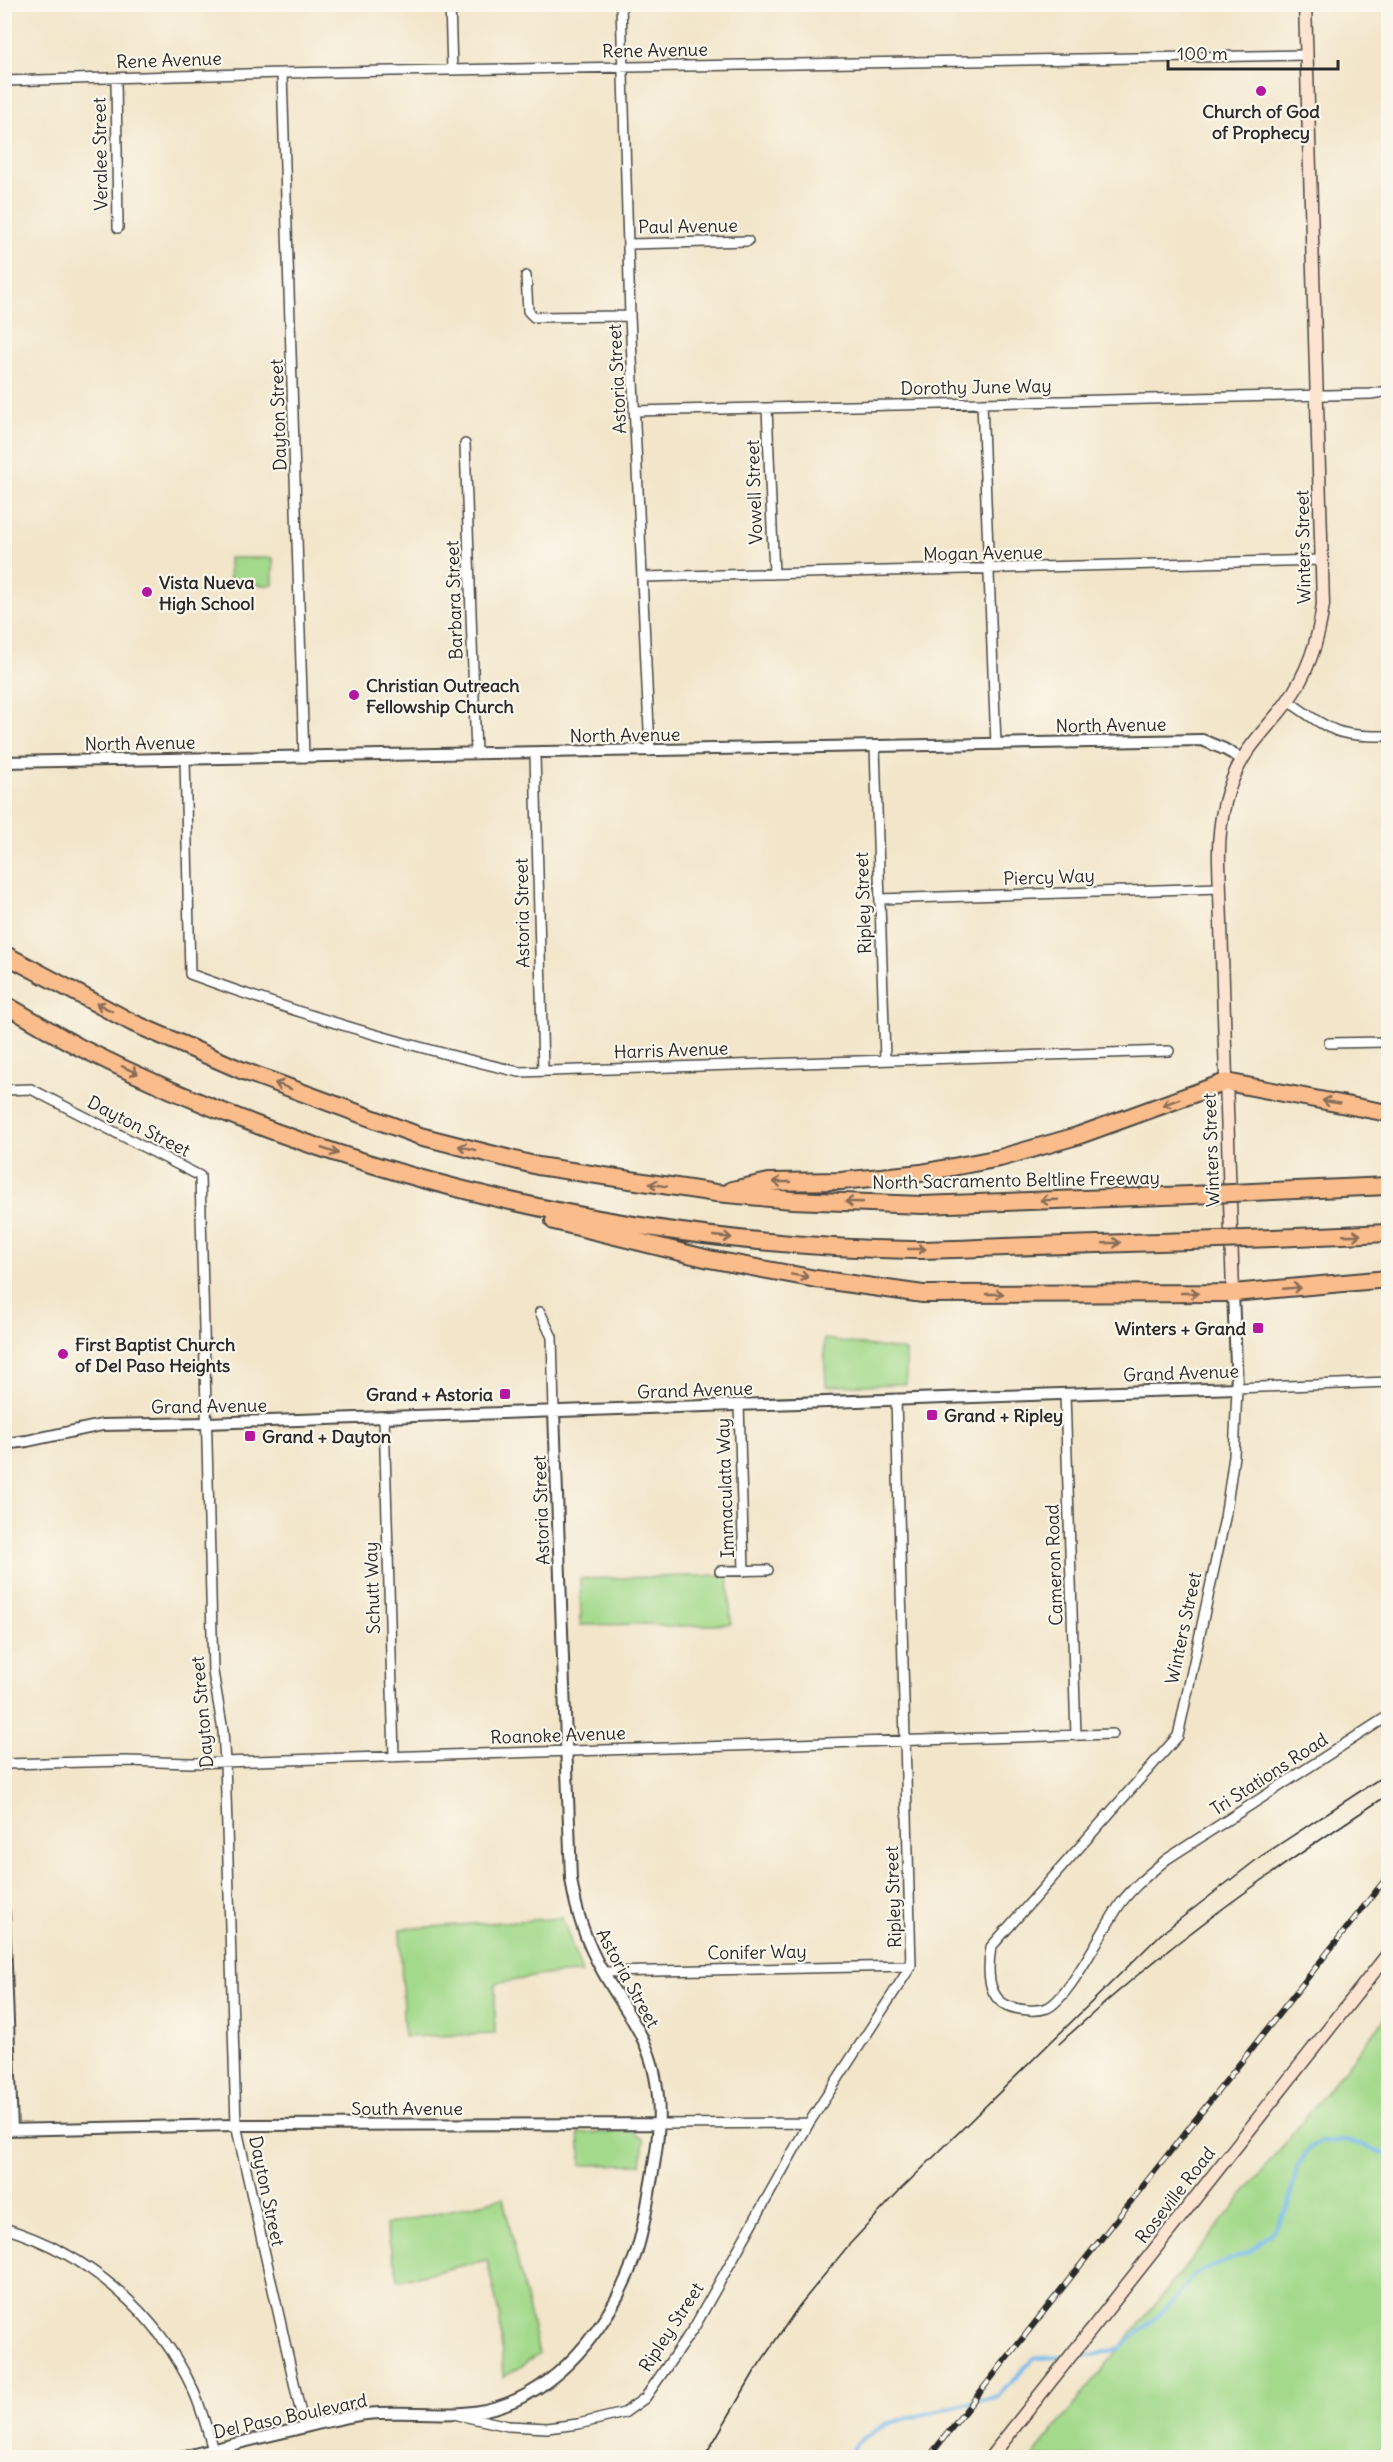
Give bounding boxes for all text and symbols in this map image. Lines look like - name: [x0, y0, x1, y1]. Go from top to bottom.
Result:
- scale bar: [1168, 33, 1338, 71]
- street label: Rene Avenue: [602, 38, 708, 62]
- text: 100 m: [1177, 42, 1228, 65]
- street label: Rene Avenue: [116, 47, 222, 73]
- marker: Church of God of Prophecy: [1254, 84, 1268, 98]
- street label: Veralee Street: [88, 97, 112, 211]
- place label: Church of God of Prophecy: [1202, 100, 1320, 144]
- street label: Paul Avenue: [638, 214, 738, 238]
- street label: Astoria Street: [603, 324, 631, 434]
- street label: Dayton Street: [265, 359, 291, 471]
- street label: Dorothy June Way: [900, 374, 1052, 400]
- street label: Vowell Street: [741, 439, 767, 545]
- street label: Winters Street: [1291, 490, 1315, 604]
- street label: Barbara Street: [440, 540, 468, 660]
- street label: Mogan Avenue: [923, 540, 1043, 566]
- place label: Vista Nueva High School: [159, 571, 255, 615]
- marker: Vista Nueva High School: [140, 585, 154, 599]
- place label: Christian Outreach Fellowship Church: [366, 674, 520, 718]
- marker: Christian Outreach Fellowship Church: [347, 688, 361, 702]
- street label: North Avenue: [1055, 713, 1167, 737]
- street label: North Avenue: [569, 723, 681, 747]
- street label: North Avenue: [84, 731, 196, 755]
- street label: Ripley Street: [850, 852, 876, 954]
- street label: Astoria Street: [510, 858, 534, 968]
- street label: Piercy Way: [1003, 864, 1095, 890]
- one-way arrow: [95, 1001, 113, 1013]
- street label: Harris Avenue: [613, 1037, 729, 1063]
- one-way arrow: [121, 1065, 139, 1077]
- one-way arrow: [274, 1079, 292, 1090]
- street label: Dayton Street: [84, 1090, 194, 1162]
- street label: Winters Street: [1198, 1093, 1224, 1207]
- one-way arrow: [1322, 1096, 1341, 1107]
- one-way arrow: [1162, 1098, 1181, 1109]
- one-way arrow: [458, 1142, 477, 1153]
- one-way arrow: [320, 1146, 339, 1157]
- street label: North Sacramento Beltline Freeway: [872, 1166, 1160, 1194]
- one-way arrow: [772, 1176, 792, 1188]
- one-way arrow: [649, 1179, 669, 1190]
- one-way arrow: [1039, 1195, 1059, 1206]
- one-way arrow: [844, 1197, 864, 1208]
- one-way arrow: [1341, 1229, 1361, 1240]
- one-way arrow: [713, 1232, 732, 1243]
- one-way arrow: [1102, 1238, 1122, 1249]
- one-way arrow: [907, 1243, 927, 1255]
- one-way arrow: [790, 1271, 809, 1282]
- one-way arrow: [1281, 1282, 1301, 1293]
- one-way arrow: [1180, 1287, 1200, 1299]
- one-way arrow: [985, 1288, 1005, 1300]
- place label: Winters + Grand: [1115, 1317, 1246, 1340]
- marker: Winters + Grand: [1251, 1321, 1265, 1335]
- place label: First Baptist Church of Del Paso Heights: [75, 1333, 236, 1377]
- marker: First Baptist Church of Del Paso Heights: [56, 1347, 70, 1361]
- street label: Grand Avenue: [1123, 1359, 1239, 1387]
- street label: Grand Avenue: [637, 1376, 753, 1404]
- place label: Grand + Astoria: [366, 1383, 493, 1406]
- marker: Grand + Astoria: [498, 1387, 512, 1401]
- street label: Grand Avenue: [151, 1393, 267, 1419]
- place label: Grand + Ripley: [944, 1404, 1063, 1427]
- marker: Grand + Ripley: [925, 1408, 939, 1422]
- street label: Immaculata Way: [711, 1418, 739, 1558]
- place label: Grand + Dayton: [262, 1425, 392, 1448]
- marker: Grand + Dayton: [243, 1429, 257, 1443]
- street label: Astoria Street: [528, 1455, 554, 1565]
- street label: Cameron Road: [1040, 1503, 1068, 1626]
- street label: Schutt Way: [359, 1541, 385, 1635]
- street label: Winters Street: [1160, 1570, 1206, 1686]
- street label: Dayton Street: [186, 1655, 218, 1769]
- street label: Roanoke Avenue: [490, 1721, 626, 1749]
- street label: Tri Stations Road: [1206, 1727, 1332, 1820]
- street label: Ripley Street: [880, 1846, 906, 1948]
- street label: Astoria Street: [591, 1924, 665, 2032]
- street label: Conifer Way: [707, 1940, 807, 1964]
- street label: South Avenue: [351, 2097, 463, 2120]
- street label: Dayton Street: [244, 2134, 290, 2248]
- street label: Roseville Road: [1130, 2142, 1220, 2248]
- street label: Ripley Street: [634, 2278, 708, 2376]
- street label: Del Paso Boulevard: [211, 2388, 369, 2444]

